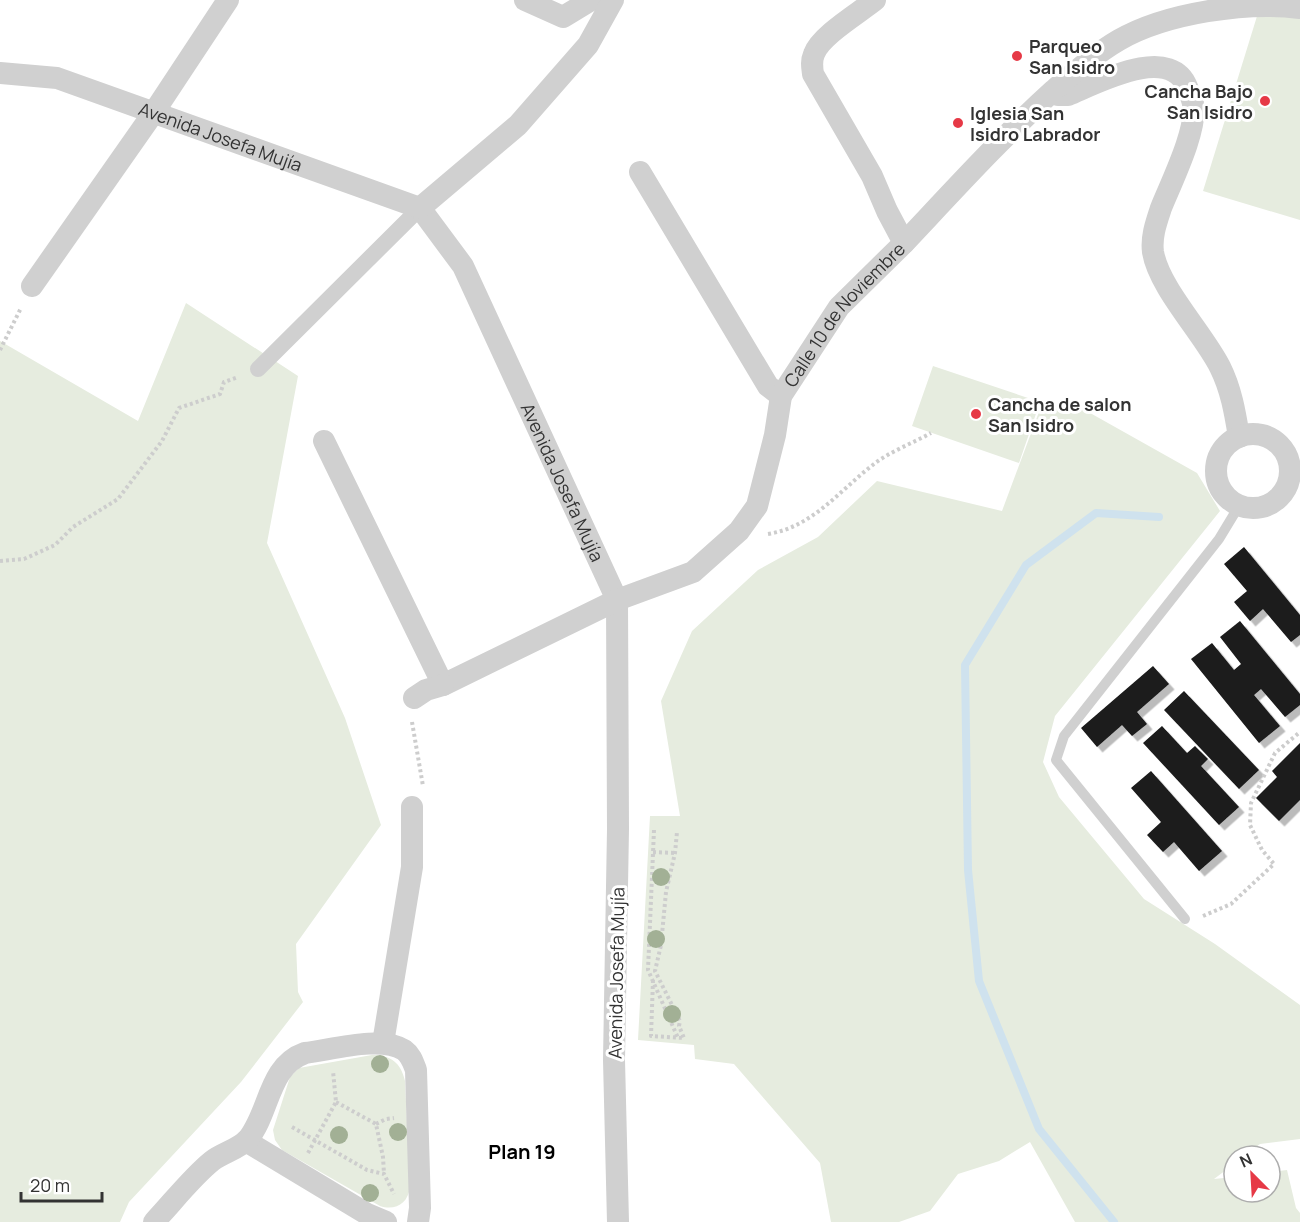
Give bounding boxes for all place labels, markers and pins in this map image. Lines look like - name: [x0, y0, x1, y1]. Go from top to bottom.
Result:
- place label: Parqueo San Isidro: [1029, 34, 1115, 79]
- marker: Parqueo San Isidro: [1010, 49, 1024, 63]
- place label: Cancha Bajo San Isidro: [1145, 79, 1253, 124]
- marker: Cancha Bajo San Isidro: [1258, 94, 1272, 108]
- place label: Iglesia San Isidro Labrador: [970, 101, 1100, 146]
- marker: Iglesia San Isidro Labrador: [951, 116, 965, 130]
- place label: Cancha de salon San Isidro: [988, 392, 1131, 437]
- marker: Cancha de salon San Isidro: [969, 407, 983, 421]

